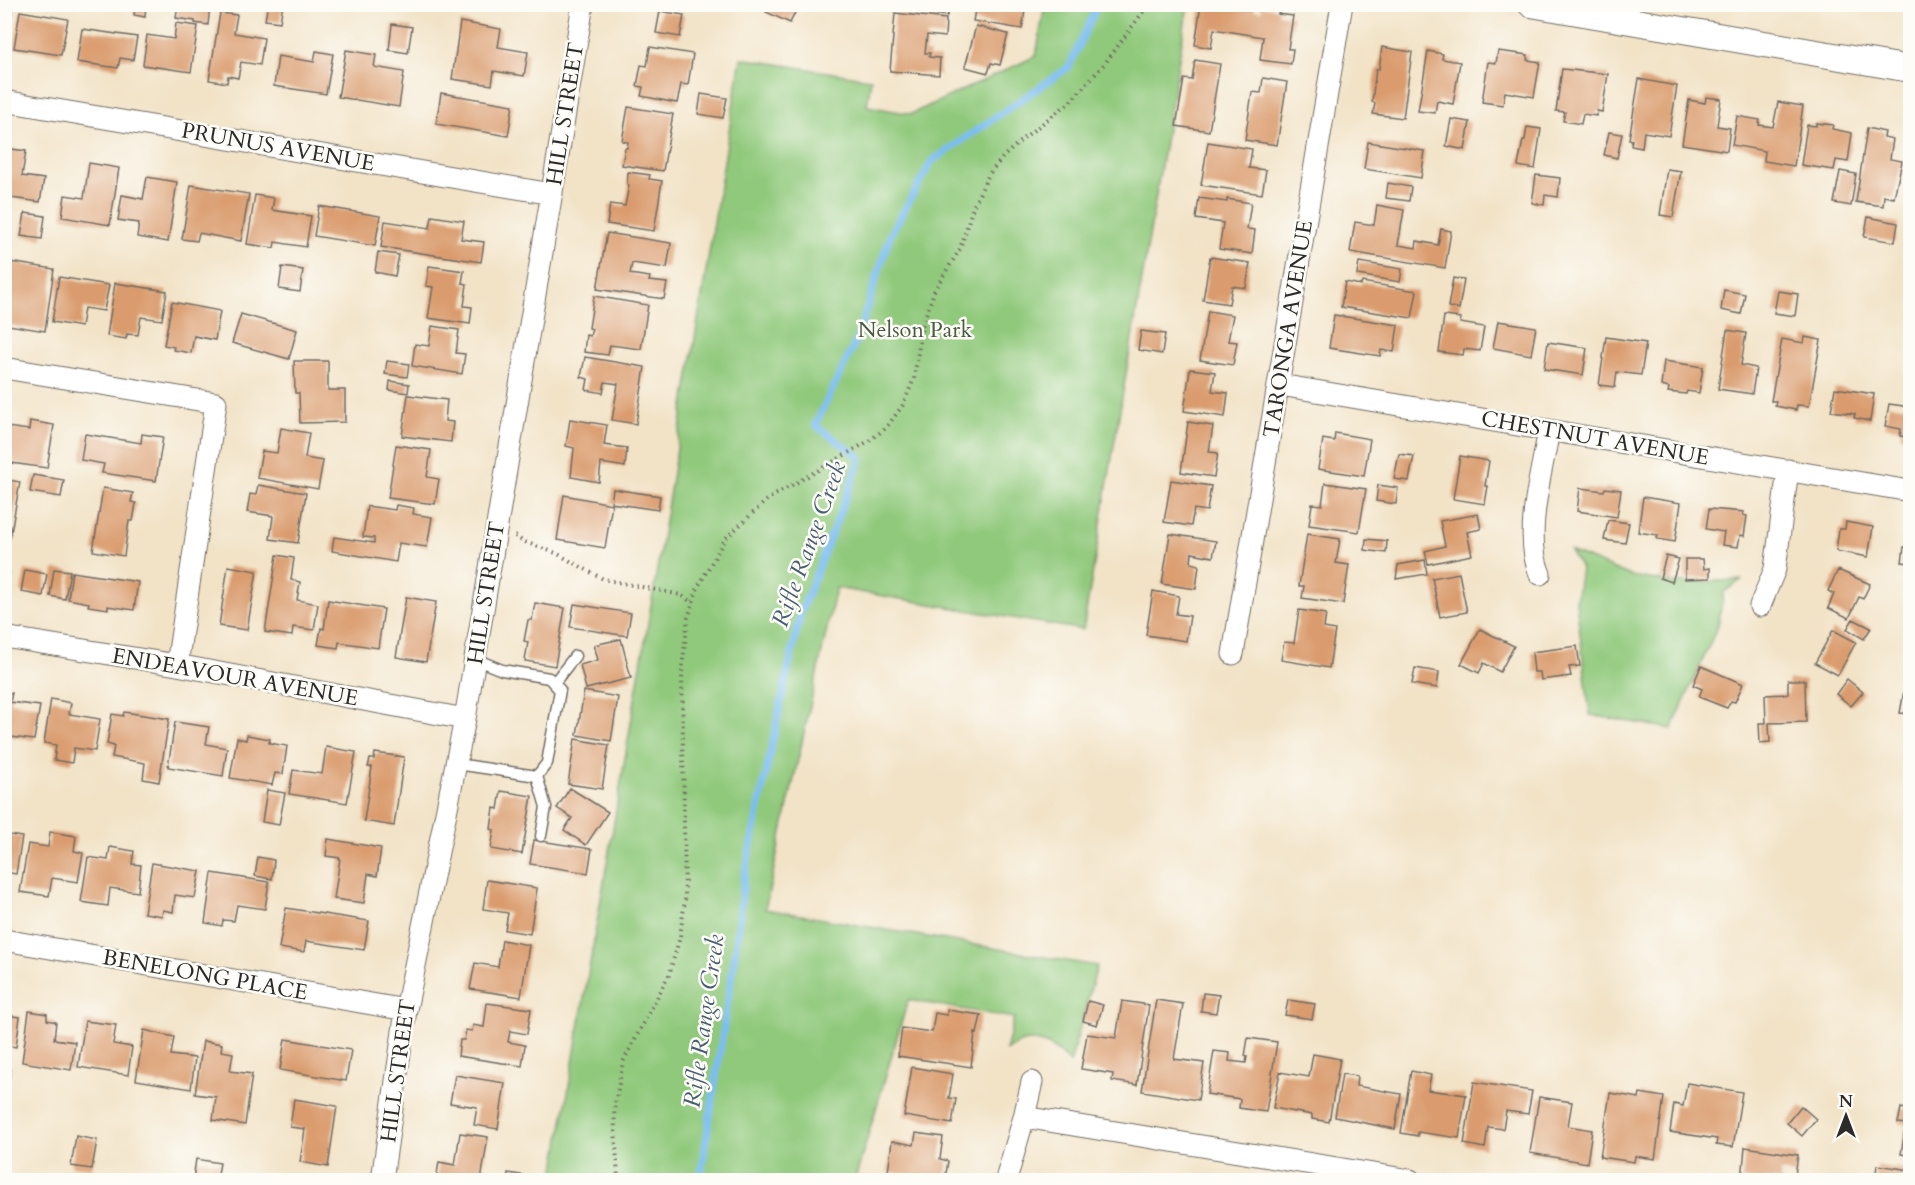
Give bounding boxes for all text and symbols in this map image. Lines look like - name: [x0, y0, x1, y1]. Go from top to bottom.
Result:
- street label: HILL STREET: [539, 40, 591, 188]
- street label: PRUNUS AVENUE: [179, 115, 377, 179]
- street label: TARONGA AVENUE: [1256, 218, 1320, 440]
- park label: Nelson Park: [858, 315, 972, 345]
- street label: CHESTNUT AVENUE: [1479, 403, 1711, 473]
- water label: Rifle Range Creek: [764, 456, 854, 632]
- street label: HILL STREET: [460, 519, 512, 667]
- street label: ENDEAVOUR AVENUE: [110, 641, 360, 713]
- water label: Rifle Range Creek: [676, 932, 733, 1110]
- street label: BENELONG PLACE: [100, 942, 310, 1008]
- street label: HILL STREET: [373, 998, 423, 1144]
- north arrow: [1816, 1086, 1876, 1146]
- text: N: [1839, 1091, 1853, 1113]

